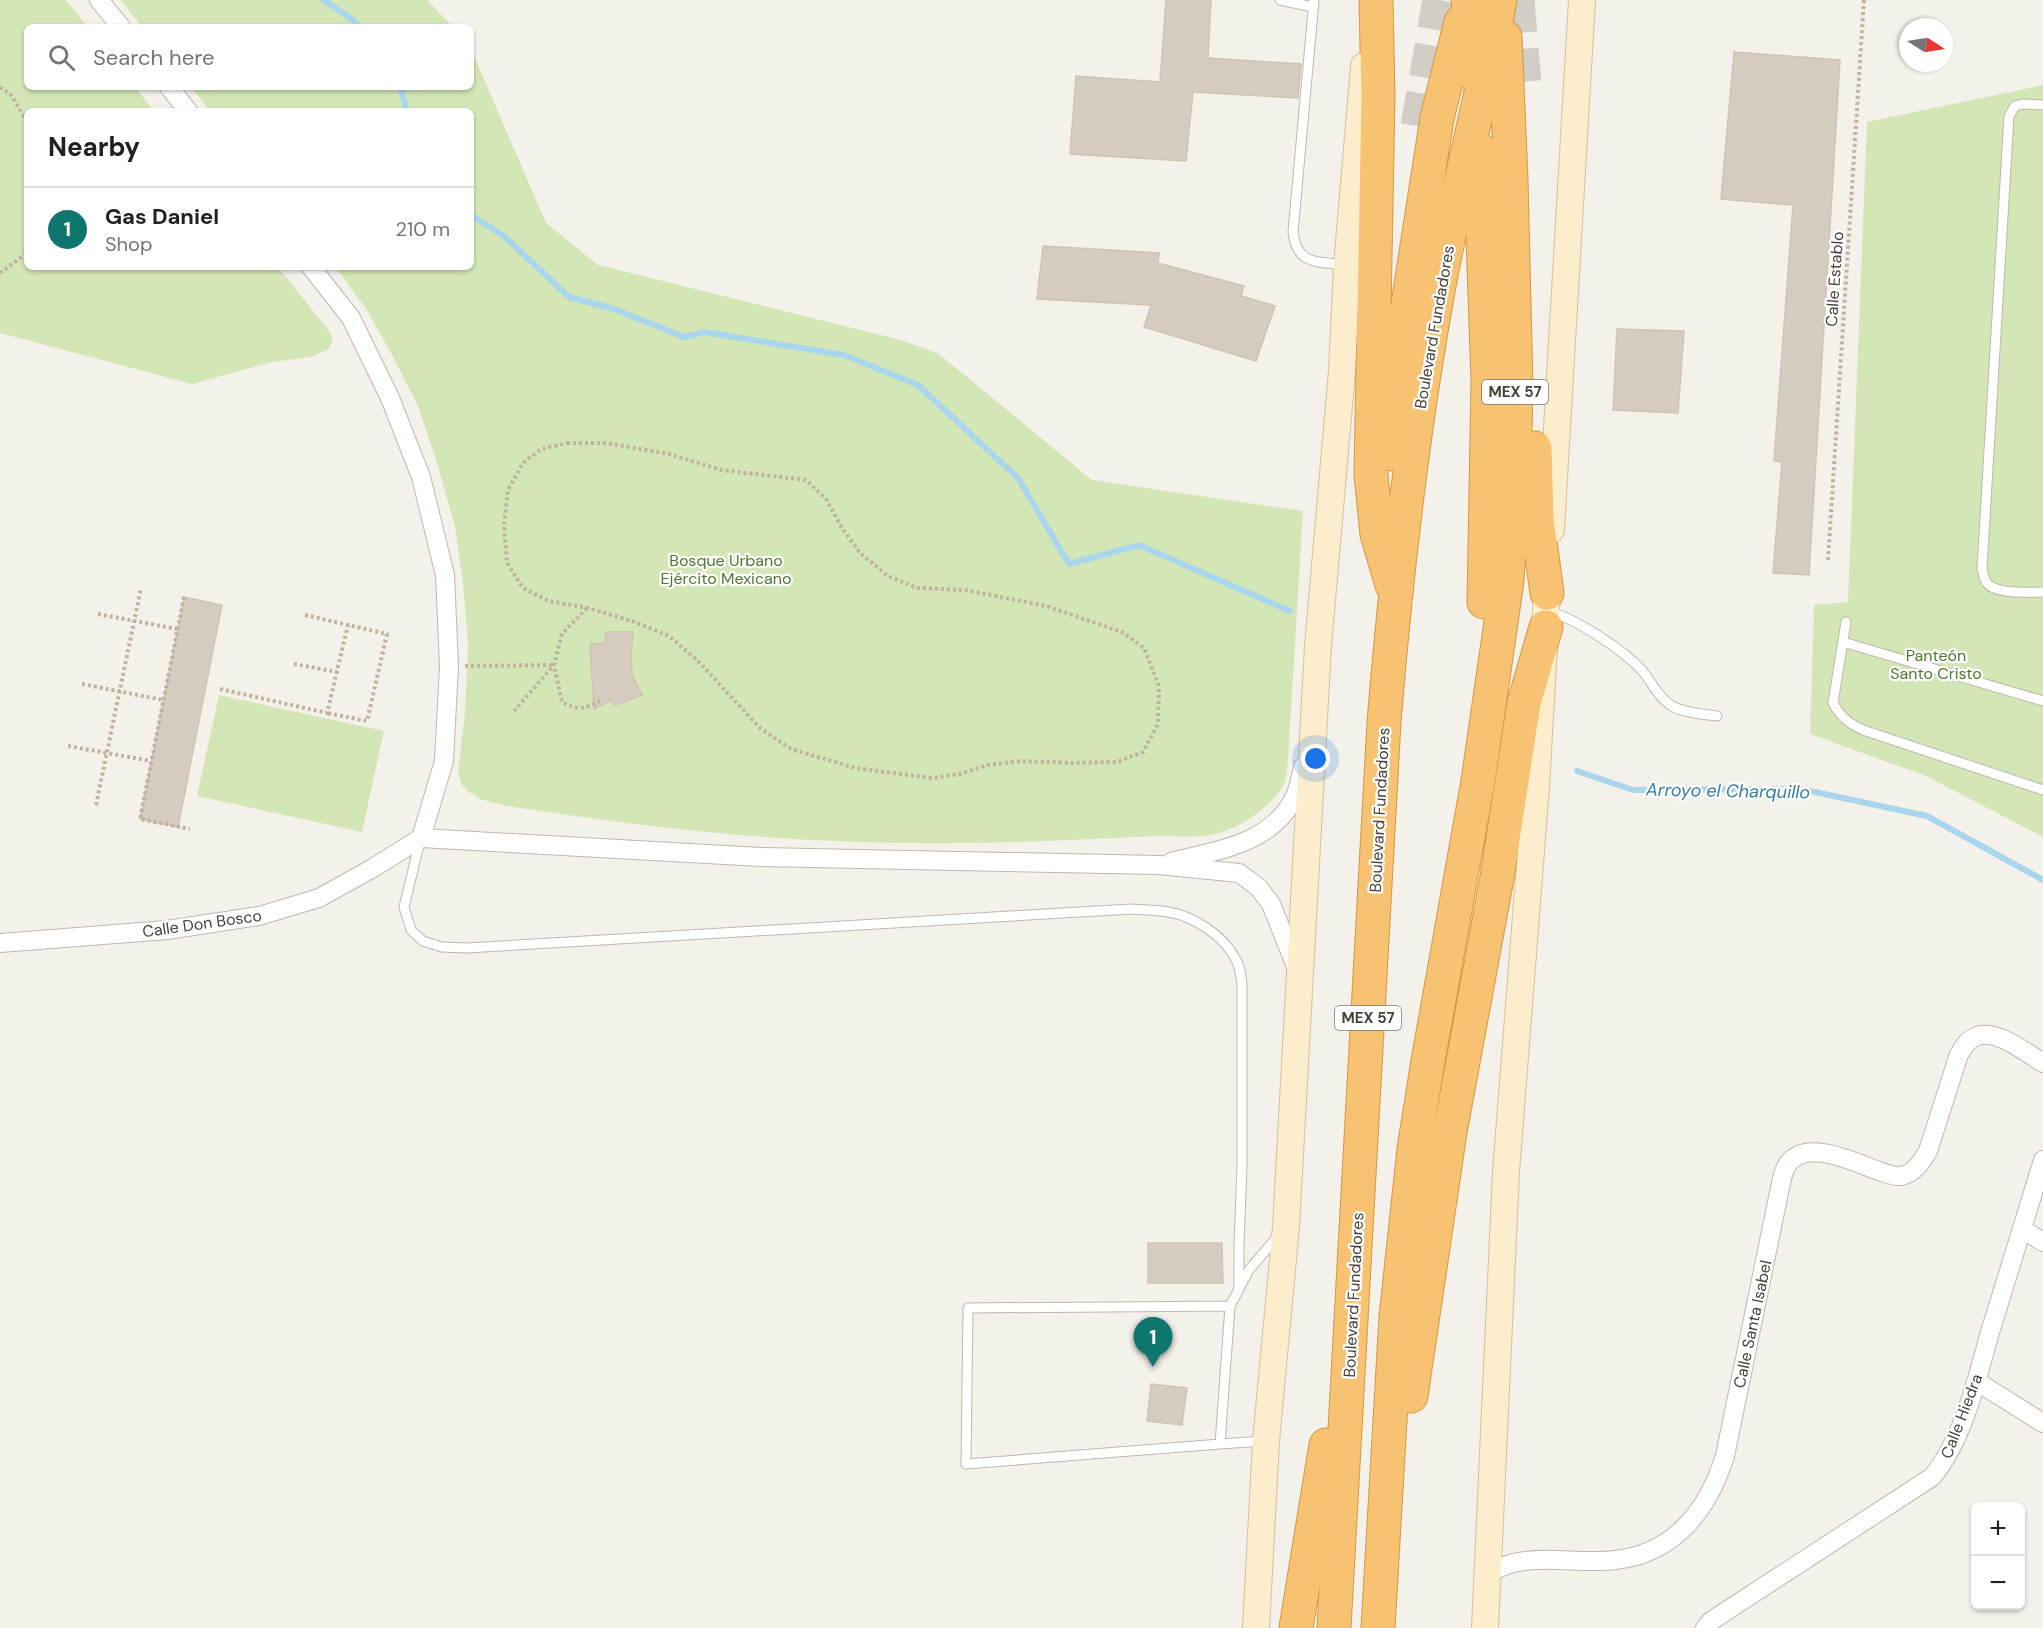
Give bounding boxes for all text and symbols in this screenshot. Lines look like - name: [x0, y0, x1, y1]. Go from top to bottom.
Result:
- north arrow: [1899, 18, 1953, 72]
- search box: [24, 24, 474, 90]
- icon: search: [45, 41, 78, 74]
- text: Search here: [93, 43, 214, 72]
- text: Nearby: [48, 130, 140, 164]
- text: Gas Daniel: [105, 202, 219, 231]
- text: 1: [64, 216, 71, 242]
- text: 210 m: [395, 216, 450, 242]
- text: Shop: [105, 231, 152, 257]
- street label: Calle Establo: [1821, 231, 1848, 327]
- street label: Boulevard Fundadores: [1410, 244, 1459, 410]
- road number: MEX 57: [1482, 380, 1548, 404]
- park label: Bosque Urbano Ejército Mexicano: [661, 550, 791, 589]
- park label: Panteón Santo Cristo: [1890, 645, 1982, 684]
- street label: Boulevard Fundadores: [1365, 727, 1394, 893]
- your location: [1301, 744, 1330, 773]
- water label: Arroyo el Charquillo: [1645, 778, 1810, 804]
- street label: Calle Don Bosco: [141, 905, 263, 942]
- road number: MEX 57: [1335, 1006, 1401, 1030]
- street label: Boulevard Fundadores: [1339, 1212, 1368, 1378]
- street label: Calle Santa Isabel: [1729, 1258, 1776, 1390]
- pin: 1: [1134, 1318, 1172, 1367]
- street label: Calle Hiedra: [1936, 1371, 1987, 1462]
- map controls: [1971, 1502, 2025, 1610]
- button: +: [1971, 1502, 2025, 1556]
- button: −: [1971, 1556, 2025, 1610]

